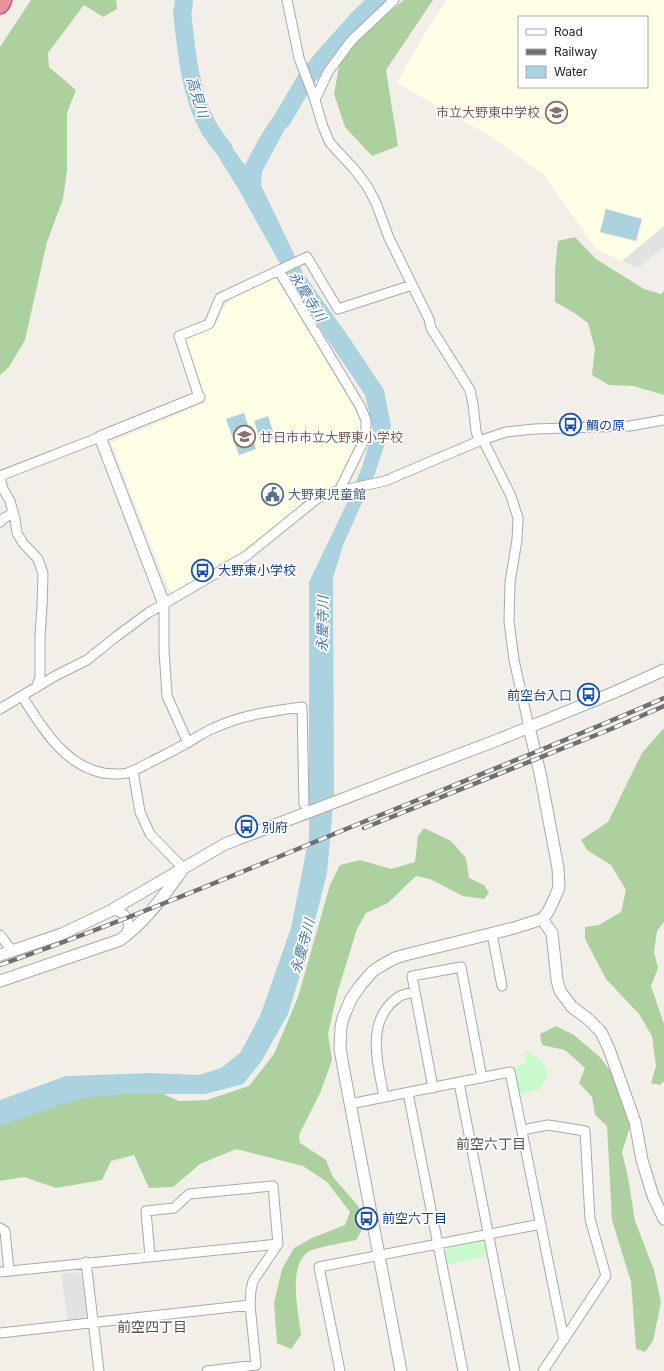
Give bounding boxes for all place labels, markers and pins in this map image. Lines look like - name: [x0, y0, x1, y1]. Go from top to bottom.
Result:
- school or university icon: 市立大野東中学校: [543, 99, 569, 125]
- place label: 市立大野東中学校: [436, 104, 540, 120]
- bus stop icon: 鯛の原: [557, 412, 583, 438]
- place label: 鯛の原: [586, 417, 625, 433]
- school or university icon: 廿日市市立大野東小学校: [231, 424, 257, 450]
- place label: 廿日市市立大野東小学校: [260, 429, 403, 445]
- public building icon: 大野東児童館: [259, 481, 285, 507]
- place label: 大野東児童館: [288, 486, 366, 502]
- bus stop icon: 大野東小学校: [190, 557, 216, 583]
- place label: 大野東小学校: [218, 562, 296, 578]
- bus stop icon: 前空台入口: [575, 682, 601, 708]
- place label: 前空台入口: [507, 687, 572, 703]
- bus stop icon: 別府: [234, 814, 260, 840]
- place label: 別府: [262, 819, 288, 835]
- bus stop icon: 前空六丁目: [353, 1205, 379, 1231]
- place label: 前空六丁目: [382, 1210, 447, 1226]

